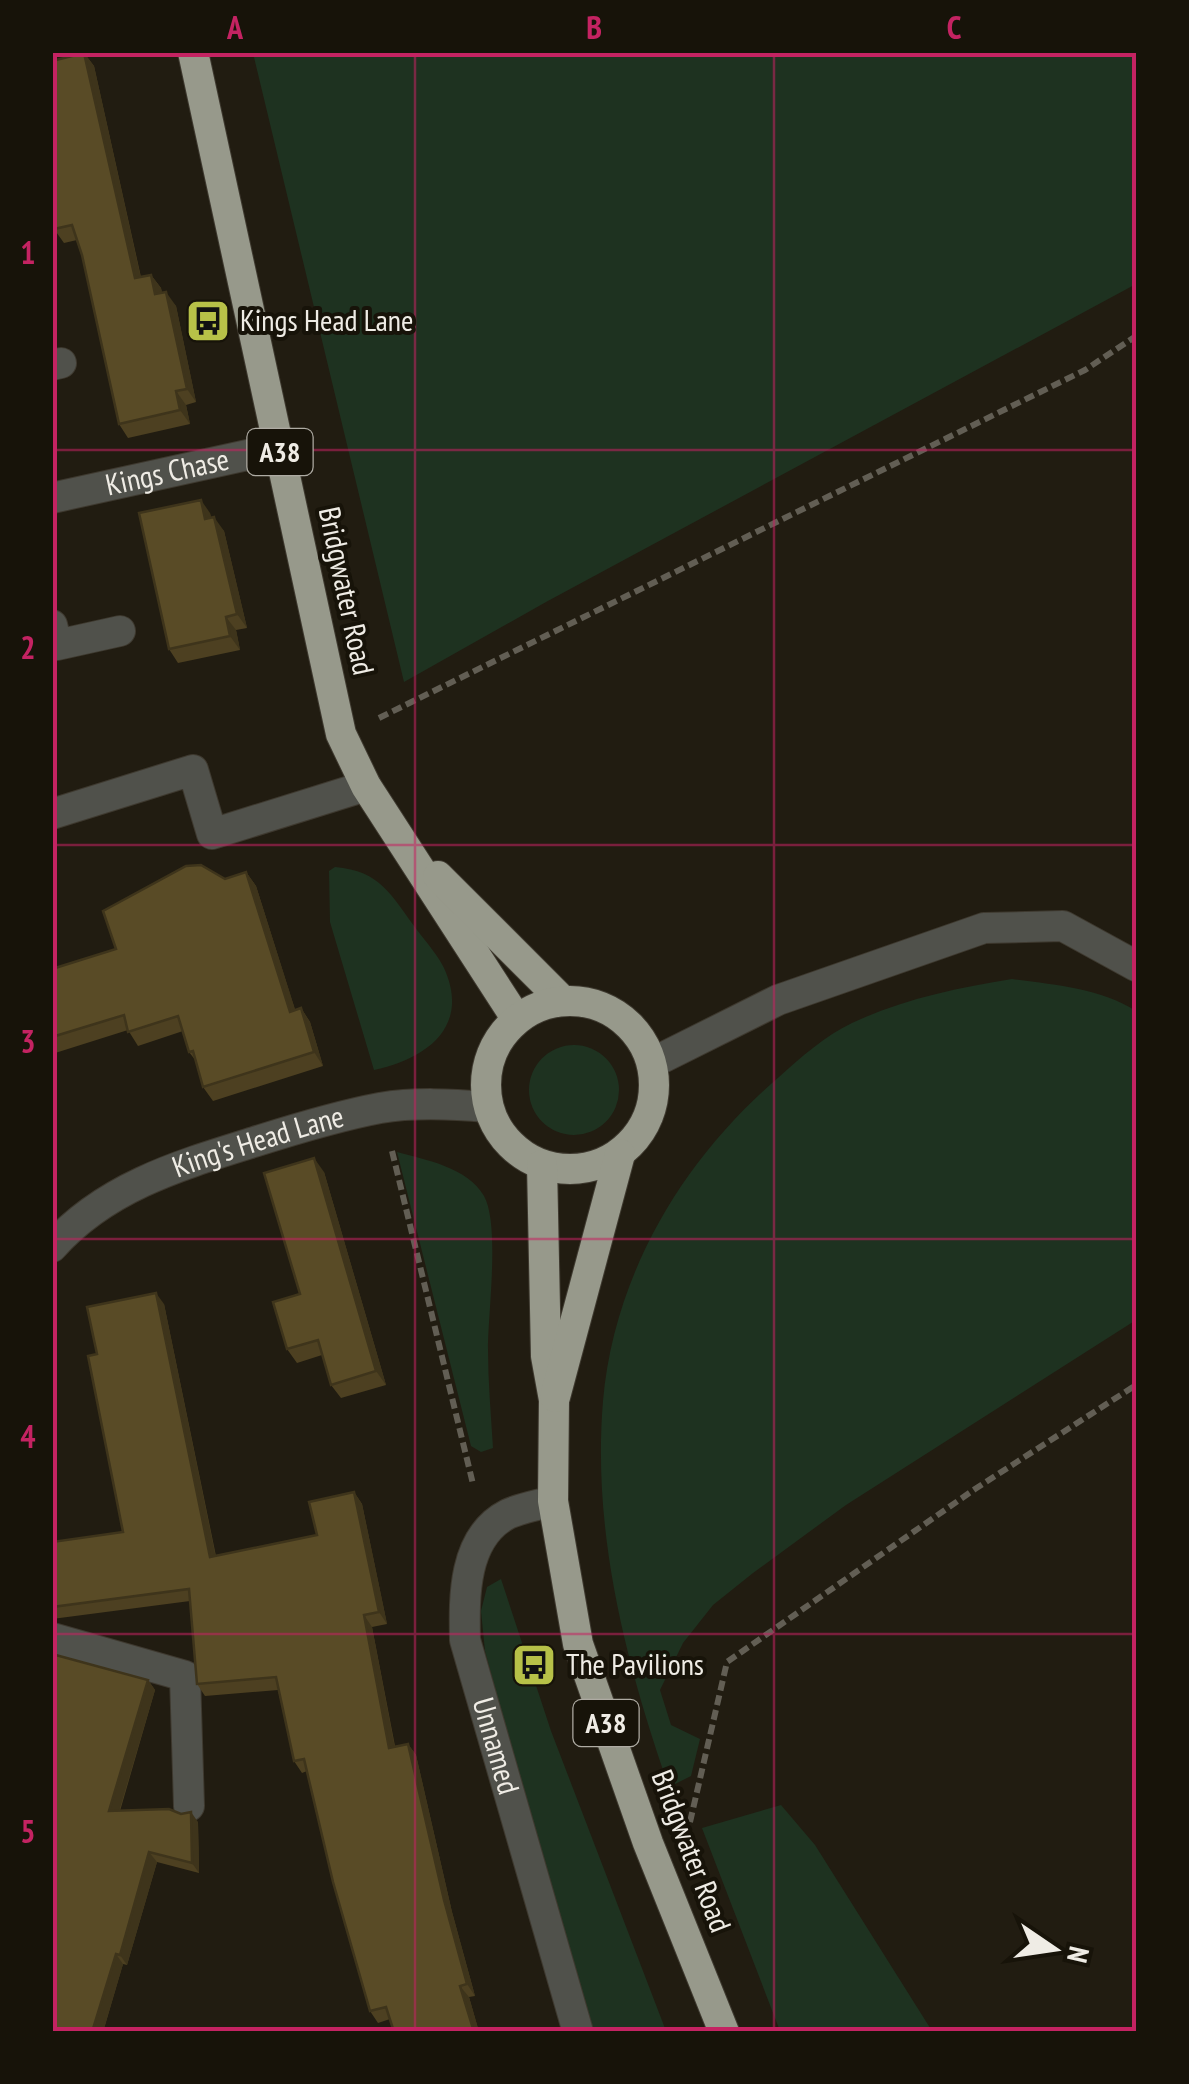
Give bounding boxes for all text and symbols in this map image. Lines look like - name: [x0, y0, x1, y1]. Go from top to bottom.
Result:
- text: A: [226, 6, 244, 48]
- text: B: [586, 6, 602, 48]
- text: C: [947, 6, 962, 48]
- text: 1: [20, 231, 36, 273]
- bus stop icon: Kings Head Lane: [185, 298, 231, 344]
- place label: Kings Head Lane: [240, 300, 413, 339]
- road number: A38: [248, 429, 312, 475]
- street label: Kings Chase: [101, 439, 232, 504]
- street label: Bridgwater Road: [311, 503, 384, 678]
- text: 2: [20, 626, 36, 668]
- text: 3: [20, 1020, 36, 1062]
- street label: King's Head Lane: [167, 1096, 348, 1185]
- text: 4: [20, 1415, 36, 1457]
- bus stop icon: The Pavilions: [511, 1642, 557, 1688]
- place label: The Pavilions: [566, 1644, 704, 1683]
- street label: Unnamed: [465, 1693, 529, 1798]
- road number: A38: [574, 1700, 638, 1746]
- street label: Bridgwater Road: [644, 1764, 741, 1937]
- text: 5: [20, 1810, 36, 1852]
- north arrow: [1004, 1899, 1104, 1999]
- text: N: [1059, 1943, 1099, 1966]

